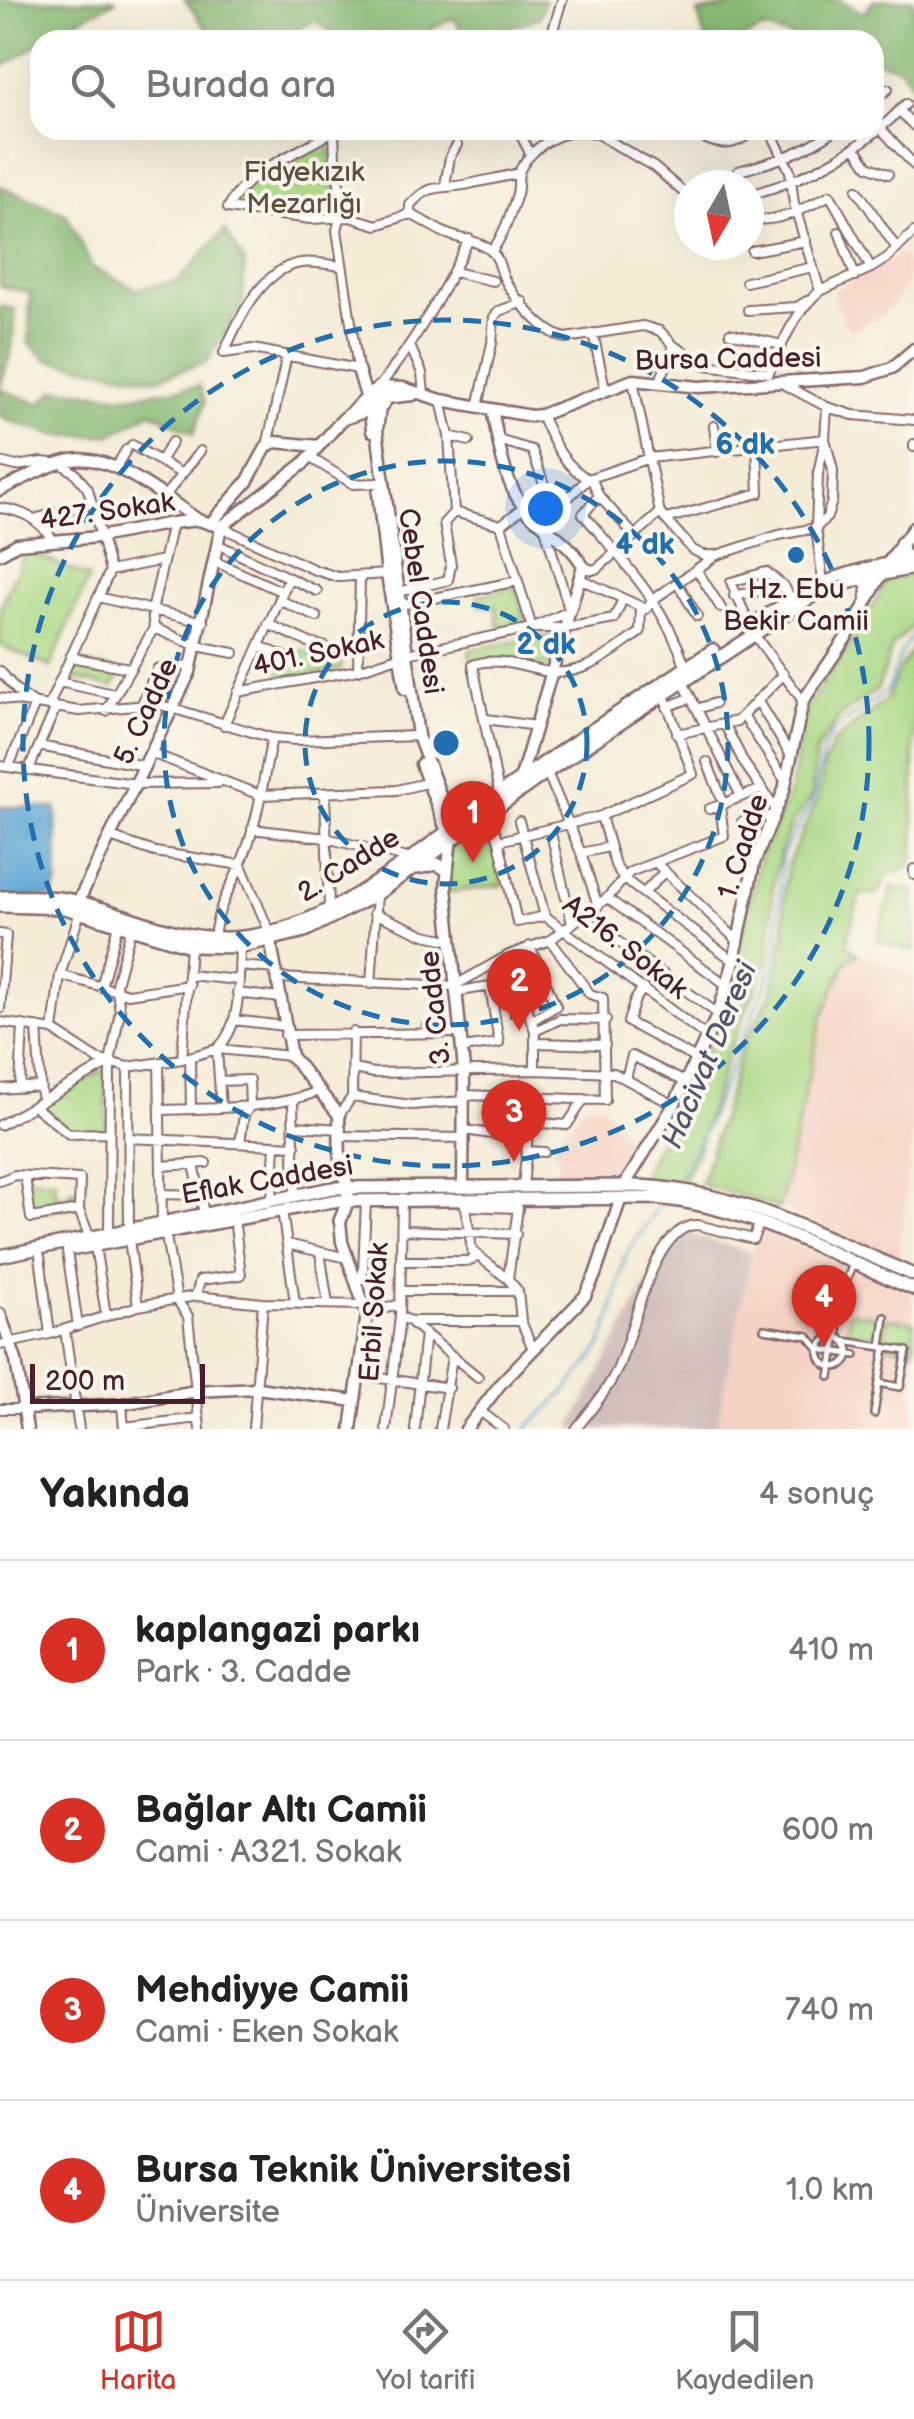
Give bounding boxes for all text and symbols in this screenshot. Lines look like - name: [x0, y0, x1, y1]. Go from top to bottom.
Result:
- search box: [30, 30, 884, 140]
- icon: search: [65, 58, 120, 113]
- text: Burada ara: [145, 63, 336, 108]
- park label: Fidyekızık Mezarlığı: [243, 156, 365, 221]
- north arrow: [674, 170, 764, 260]
- street label: Bursa Caddesi: [634, 341, 822, 378]
- text: 6 dk: [715, 427, 775, 463]
- your location: [520, 483, 571, 534]
- street label: 427. Sokak: [38, 486, 177, 537]
- street label: Cebel Caddesi: [391, 506, 450, 696]
- text: 4 dk: [615, 527, 675, 563]
- marker: Hz. Ebu Bekir Camii: [785, 544, 807, 566]
- place label: Hz. Ebu Bekir Camii: [723, 573, 869, 638]
- street label: 401. Sokak: [250, 623, 387, 683]
- text: 2 dk: [516, 627, 576, 663]
- street label: 5. Cadde: [107, 653, 185, 770]
- centre of rings: [428, 725, 464, 761]
- pin: 1: [440, 780, 506, 863]
- street label: 1. Cadde: [711, 790, 776, 903]
- street label: 2. Cadde: [292, 821, 406, 909]
- street label: A216. Sokak: [556, 888, 694, 1006]
- pin: 2: [486, 948, 552, 1031]
- street label: 3. Cadde: [413, 949, 458, 1067]
- water label: Hacivat Deresi: [654, 955, 766, 1154]
- pin: 3: [482, 1080, 546, 1162]
- street label: Eflak Caddesi: [179, 1149, 356, 1212]
- street label: Erbil Sokak: [353, 1241, 396, 1383]
- pin: 4: [792, 1264, 856, 1347]
- scale bar: [30, 1359, 205, 1404]
- text: 200 m: [45, 1365, 125, 1398]
- text: Yakında: [40, 1469, 190, 1520]
- text: 4 sonuç: [759, 1475, 874, 1514]
- text: kaplangazi parkı: [135, 1608, 420, 1653]
- text: 1: [66, 1631, 79, 1670]
- text: 410 m: [788, 1631, 874, 1670]
- text: Park · 3. Cadde: [135, 1653, 351, 1692]
- text: Bağlar Altı Camii: [135, 1788, 427, 1833]
- text: 2: [63, 1811, 82, 1850]
- text: 600 m: [782, 1811, 874, 1850]
- text: Cami · A321. Sokak: [135, 1833, 402, 1872]
- text: Mehdiyye Camii: [135, 1968, 409, 2013]
- text: 3: [63, 1991, 82, 2030]
- text: 740 m: [785, 1991, 874, 2030]
- text: Cami · Eken Sokak: [135, 2013, 399, 2052]
- text: Bursa Teknik Üniversitesi: [135, 2148, 571, 2193]
- text: 4: [63, 2171, 82, 2210]
- text: 1.0 km: [786, 2171, 874, 2210]
- text: Üniversite: [135, 2193, 280, 2232]
- tab: Harita: [100, 2304, 176, 2397]
- tab: Yol tarifi: [376, 2304, 475, 2397]
- tab: Kaydedilen: [675, 2304, 814, 2397]

